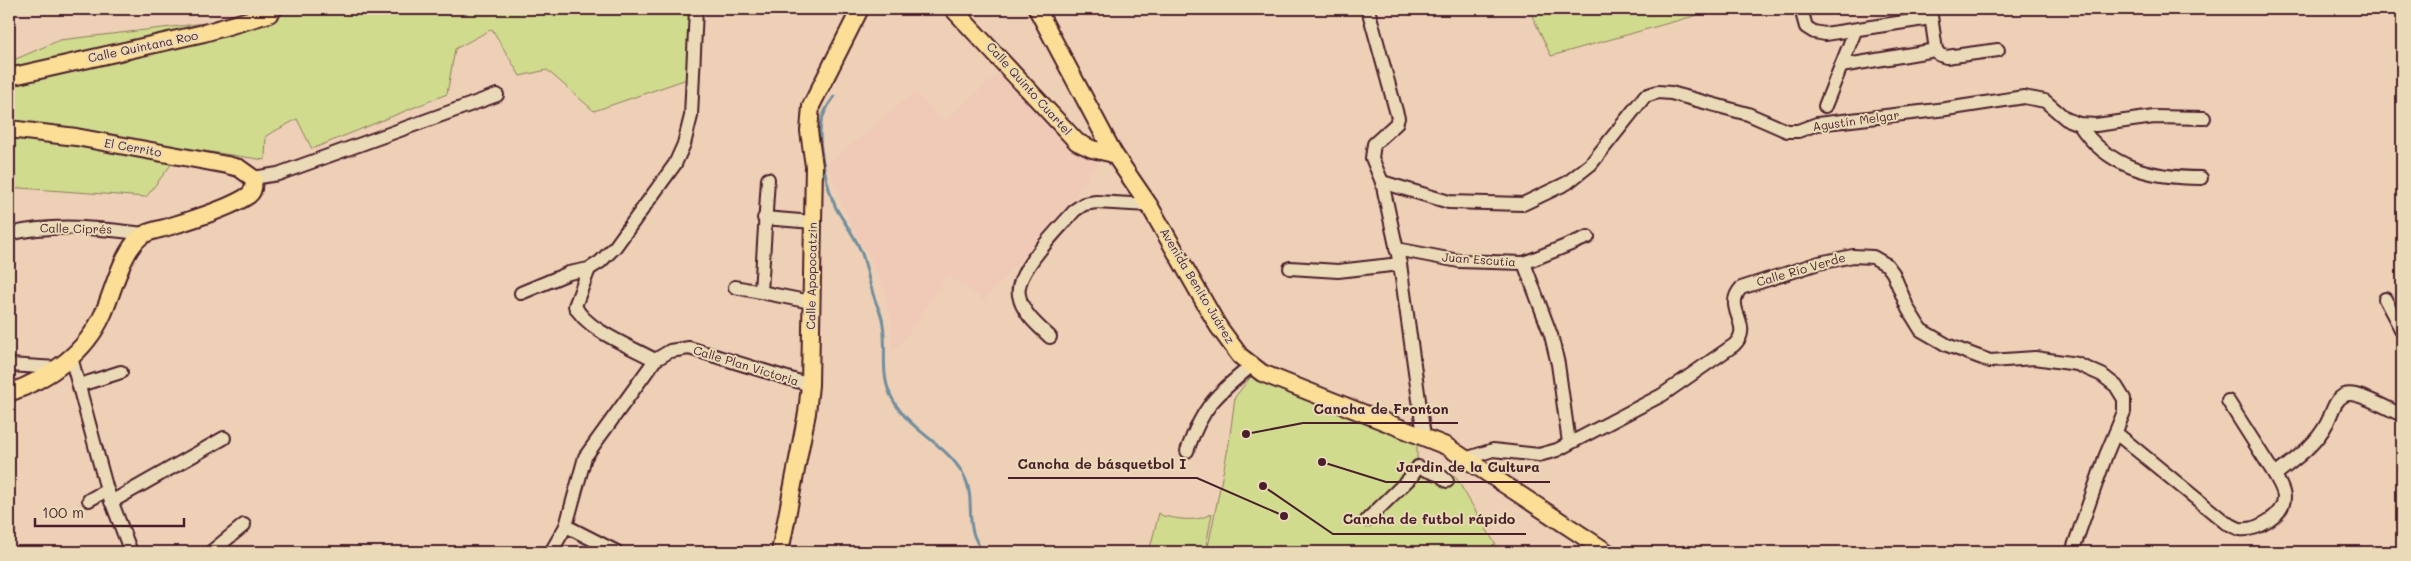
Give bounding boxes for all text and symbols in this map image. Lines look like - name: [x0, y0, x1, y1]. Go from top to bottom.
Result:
- street label: Calle Quintana Roo: [86, 27, 199, 66]
- street label: Calle Quinto Cuartel: [984, 38, 1076, 138]
- street label: Agustín Melgar: [1811, 106, 1900, 134]
- street label: El Cerrito: [103, 134, 163, 160]
- street label: Calle Ciprés: [40, 219, 113, 237]
- street label: Calle Apopocatzin: [802, 222, 820, 330]
- street label: Avenida Benito Juárez: [1157, 225, 1239, 347]
- street label: Juan Escutia: [1442, 248, 1516, 270]
- street label: Calle Río Verde: [1754, 249, 1847, 289]
- street label: Calle Plan Victoria: [692, 341, 801, 389]
- callout: Cancha de Fronton: [1303, 394, 1458, 423]
- text: Cancha de Fronton: [1314, 399, 1448, 418]
- callout: Cancha de básquetbol I: [1008, 449, 1197, 478]
- callout: Jardin de la Cultura: [1386, 453, 1550, 482]
- text: Cancha de básquetbol I: [1018, 454, 1186, 473]
- text: Jardin de la Cultura: [1396, 457, 1540, 476]
- scale bar: [35, 496, 184, 528]
- text: 100 m: [42, 502, 84, 522]
- callout: Cancha de futbol rápido: [1333, 505, 1526, 534]
- text: Cancha de futbol rápido: [1343, 509, 1516, 528]

